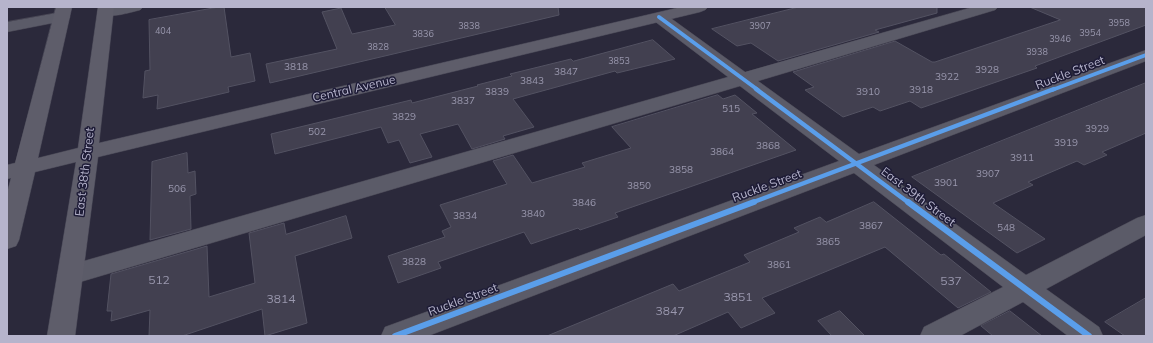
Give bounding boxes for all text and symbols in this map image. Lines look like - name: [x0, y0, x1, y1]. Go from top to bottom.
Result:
- house number: 3958: [1108, 18, 1130, 28]
- house number: 3838: [458, 21, 480, 31]
- house number: 3907: [749, 21, 771, 31]
- house number: 404: [155, 26, 171, 36]
- house number: 3954: [1079, 28, 1101, 38]
- house number: 3836: [412, 29, 434, 39]
- house number: 3946: [1049, 34, 1071, 44]
- house number: 3828: [367, 42, 389, 52]
- house number: 3938: [1026, 47, 1048, 57]
- street label: Ruckle Street: [1033, 53, 1107, 93]
- house number: 3853: [608, 56, 630, 66]
- house number: 3818: [284, 61, 308, 73]
- house number: 3928: [975, 64, 999, 76]
- house number: 3847: [554, 66, 578, 78]
- house number: 3922: [935, 71, 959, 83]
- street label: Central Avenue: [311, 72, 397, 106]
- house number: 3843: [520, 75, 544, 87]
- house number: 3918: [909, 84, 933, 96]
- house number: 3839: [485, 86, 509, 98]
- house number: 3910: [856, 86, 880, 98]
- house number: 3837: [451, 95, 475, 107]
- house number: 515: [722, 103, 740, 115]
- house number: 3829: [392, 111, 416, 123]
- house number: 3929: [1085, 123, 1109, 135]
- house number: 502: [308, 126, 326, 138]
- street label: East 38th Street: [72, 127, 98, 217]
- house number: 3919: [1054, 137, 1078, 149]
- house number: 3868: [756, 140, 780, 152]
- house number: 3864: [710, 146, 734, 158]
- house number: 3911: [1010, 152, 1034, 164]
- house number: 3858: [669, 164, 693, 176]
- street label: East 39th Street: [878, 164, 958, 230]
- street label: Ruckle Street: [730, 167, 804, 205]
- house number: 3907: [976, 168, 1000, 180]
- house number: 3901: [934, 177, 958, 189]
- house number: 3850: [627, 180, 651, 192]
- house number: 506: [168, 183, 186, 195]
- house number: 3846: [572, 197, 596, 209]
- house number: 3840: [521, 208, 545, 220]
- house number: 3834: [453, 210, 477, 222]
- house number: 3867: [859, 220, 883, 232]
- house number: 548: [997, 222, 1015, 234]
- house number: 3865: [816, 236, 840, 248]
- house number: 3828: [402, 256, 426, 268]
- house number: 3861: [767, 259, 791, 271]
- house number: 512: [148, 273, 170, 287]
- house number: 537: [940, 274, 962, 288]
- street label: Ruckle Street: [426, 281, 500, 319]
- house number: 3851: [724, 290, 752, 304]
- house number: 3814: [267, 292, 295, 306]
- house number: 3847: [656, 304, 684, 318]

